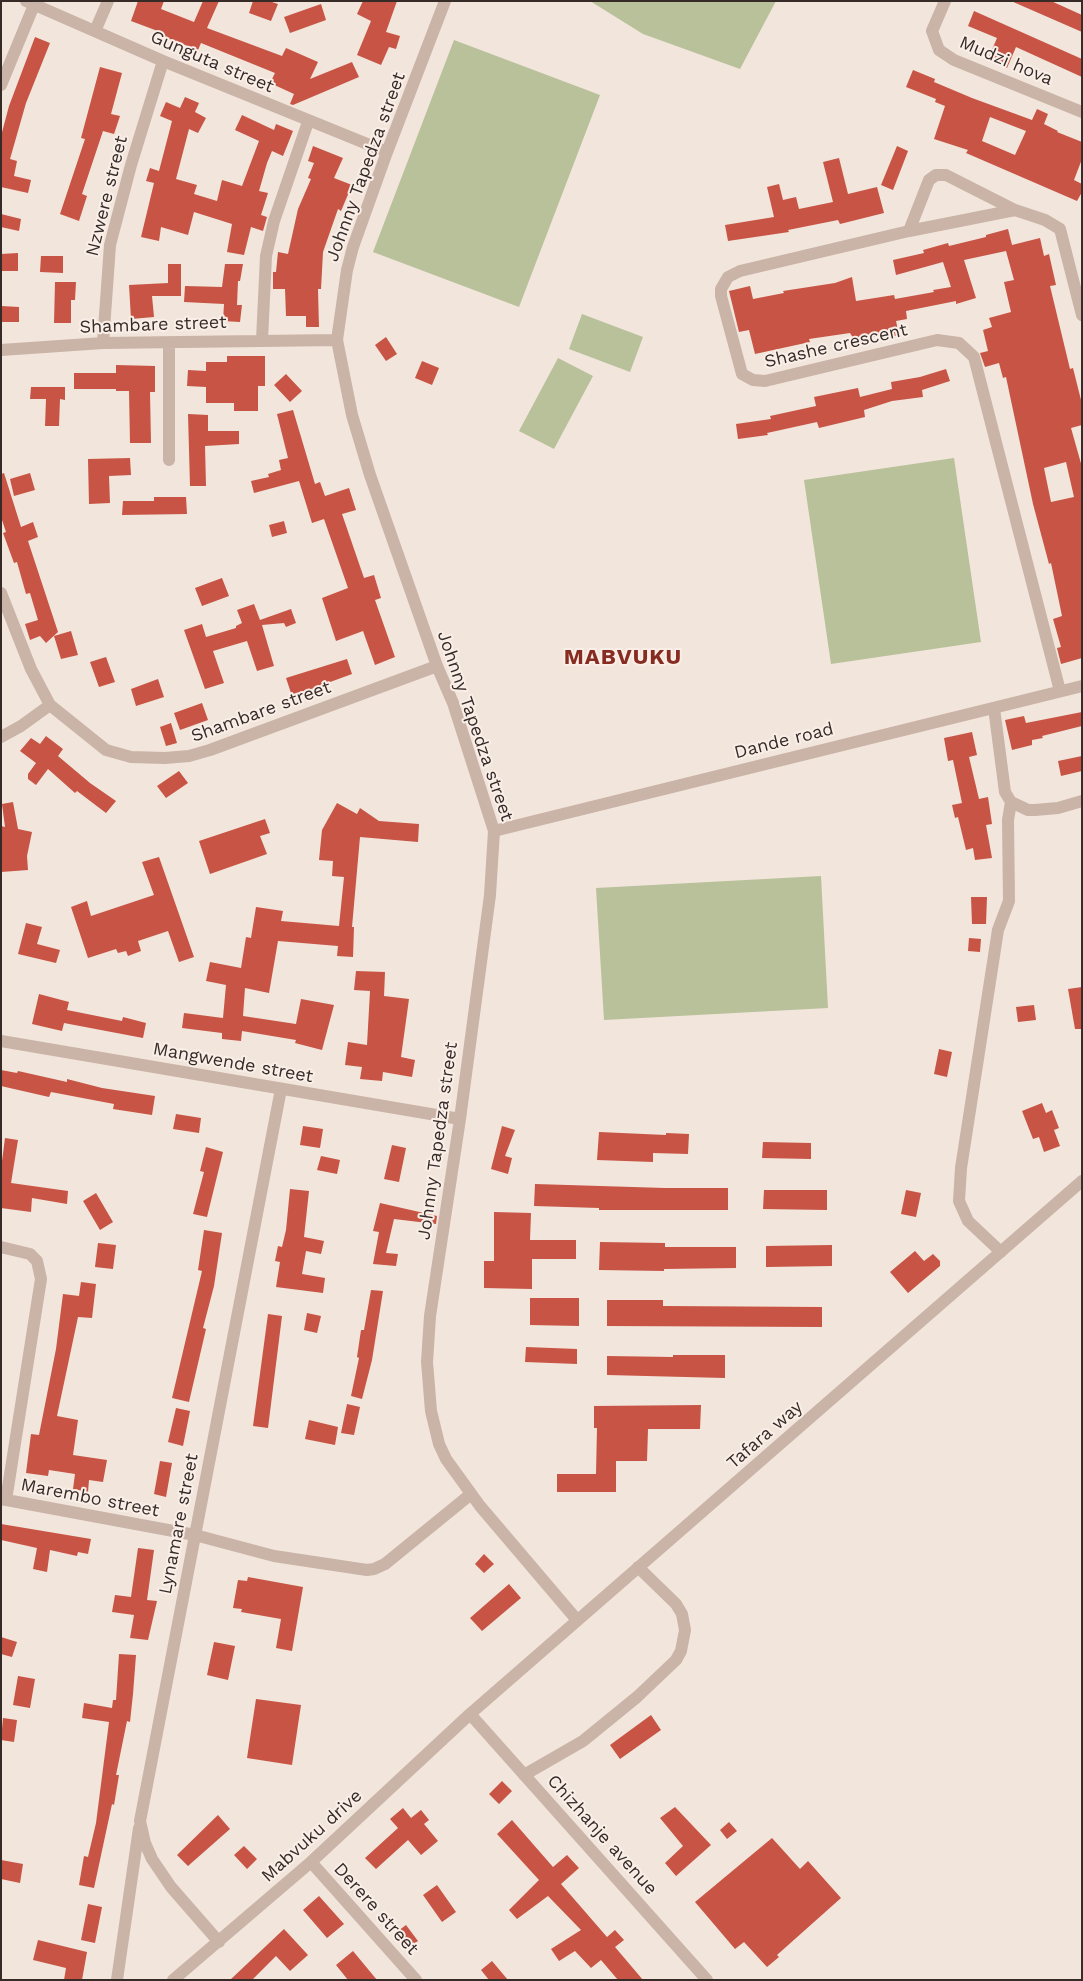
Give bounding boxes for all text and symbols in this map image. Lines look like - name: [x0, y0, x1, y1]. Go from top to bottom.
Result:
- street label: Gunguta street: [147, 26, 277, 98]
- street label: Mudzi hova: [956, 32, 1056, 90]
- street label: Johnny Tapedza street: [322, 69, 410, 265]
- street label: Nzwere street: [82, 133, 132, 259]
- street label: Shambare street: [79, 312, 227, 338]
- street label: Shashe crescent: [762, 319, 910, 373]
- street label: Johnny Tapedza street: [432, 628, 518, 824]
- district label: MABVUKU: [563, 645, 683, 671]
- street label: Shambare street: [188, 677, 334, 747]
- street label: Dande road: [732, 718, 836, 764]
- street label: Mangwende street: [151, 1038, 315, 1088]
- street label: Johnny Tapedza street: [413, 1041, 463, 1241]
- street label: Tafara way: [723, 1396, 807, 1474]
- street label: Lynamare street: [155, 1452, 203, 1596]
- street label: Marembo street: [19, 1474, 161, 1522]
- street label: Chizhanje avenue: [542, 1771, 662, 1899]
- street label: Mabvuku drive: [257, 1785, 367, 1887]
- street label: Derere street: [329, 1858, 423, 1960]

